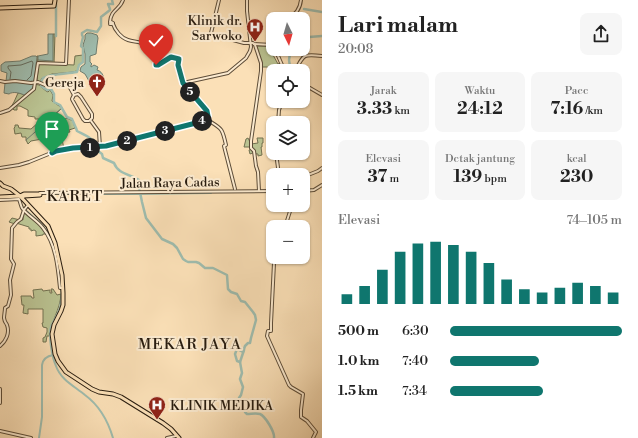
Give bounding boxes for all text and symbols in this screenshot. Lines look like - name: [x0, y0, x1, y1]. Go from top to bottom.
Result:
- north arrow: [266, 12, 310, 56]
- map controls: [266, 12, 310, 264]
- text: Lari malam: [338, 12, 458, 39]
- place label: Klinik dr. Sarwoko: [187, 13, 242, 44]
- button: share: [580, 13, 622, 55]
- hospital icon: Klinik dr. Sarwoko: [245, 17, 265, 42]
- pin: [139, 24, 173, 65]
- icon: check: [145, 30, 167, 52]
- text: 20:08: [338, 41, 374, 57]
- button: locate: [266, 64, 310, 108]
- church icon: Gereja: [87, 72, 107, 97]
- place label: Gereja: [45, 75, 84, 91]
- pin: 5: [180, 82, 200, 102]
- text: Jarak: [370, 84, 396, 98]
- text: Waktu: [465, 84, 495, 98]
- text: Pace: [565, 84, 588, 98]
- text: 5: [187, 85, 193, 99]
- text: 3.33: [357, 98, 392, 120]
- text: 24:12: [457, 98, 503, 120]
- text: 7:16: [550, 98, 583, 120]
- text: km: [392, 104, 410, 118]
- text: /km: [583, 104, 603, 118]
- pin: 4: [192, 111, 212, 131]
- pin: [35, 112, 69, 153]
- text: 4: [198, 114, 206, 128]
- button: layers: [266, 116, 310, 160]
- icon: arrive: [41, 118, 63, 140]
- pin: 3: [155, 121, 175, 141]
- text: 3: [162, 124, 168, 138]
- pin: 2: [117, 131, 137, 151]
- text: 2: [124, 134, 130, 148]
- pin: 1: [80, 138, 100, 158]
- text: 1: [87, 141, 93, 155]
- text: Elevasi: [365, 152, 401, 166]
- text: Detak jantung: [445, 152, 515, 166]
- text: kcal: [567, 152, 587, 166]
- text: 37: [367, 166, 387, 188]
- text: 139: [453, 166, 482, 188]
- text: 230: [560, 166, 593, 188]
- button: +: [266, 168, 310, 212]
- text: m: [387, 172, 399, 186]
- text: bpm: [482, 172, 507, 186]
- street label: Jalan Raya Cadas: [119, 174, 220, 192]
- district label: KARET: [47, 187, 103, 206]
- text: Elevasi: [338, 212, 380, 228]
- text: 74–105 m: [566, 212, 622, 228]
- button: −: [266, 220, 310, 264]
- text: 500 m: [338, 323, 379, 339]
- text: 6:30: [402, 323, 429, 339]
- district label: MEKAR JAYA: [138, 335, 242, 354]
- text: 1.0 km: [338, 353, 379, 369]
- text: 7:40: [402, 353, 428, 369]
- text: 1.5 km: [338, 383, 378, 399]
- text: 7:34: [402, 383, 427, 399]
- hospital icon: KLINIK MEDIKA: [147, 395, 167, 420]
- place label: KLINIK MEDIKA: [170, 398, 274, 414]

